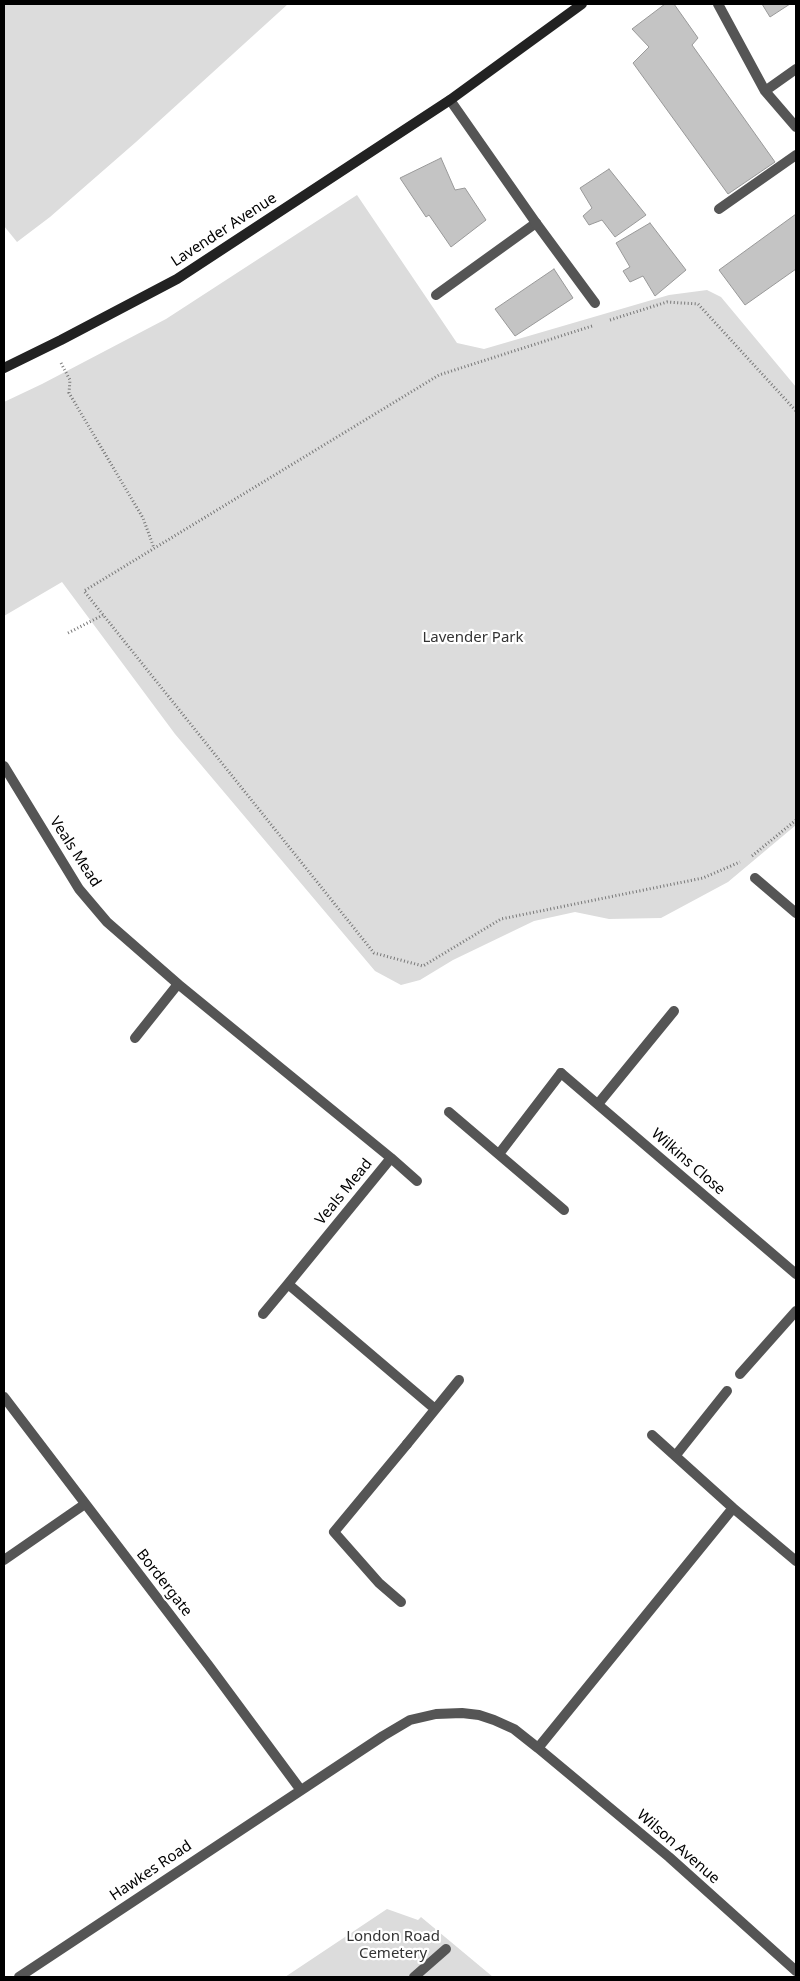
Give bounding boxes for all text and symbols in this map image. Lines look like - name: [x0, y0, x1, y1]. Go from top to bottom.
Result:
- street label: Lavender Avenue: [168, 189, 280, 271]
- park label: Lavender Park: [422, 629, 524, 647]
- street label: Veals Mead: [46, 813, 104, 891]
- street label: Wilkins Close: [647, 1125, 729, 1199]
- street label: Veals Mead: [312, 1155, 376, 1229]
- street label: Bordergate: [132, 1546, 196, 1620]
- street label: Wilson Avenue: [633, 1806, 723, 1888]
- street label: Hawkes Road: [107, 1837, 195, 1905]
- park label: London Road Cemetery: [346, 1928, 440, 1963]

